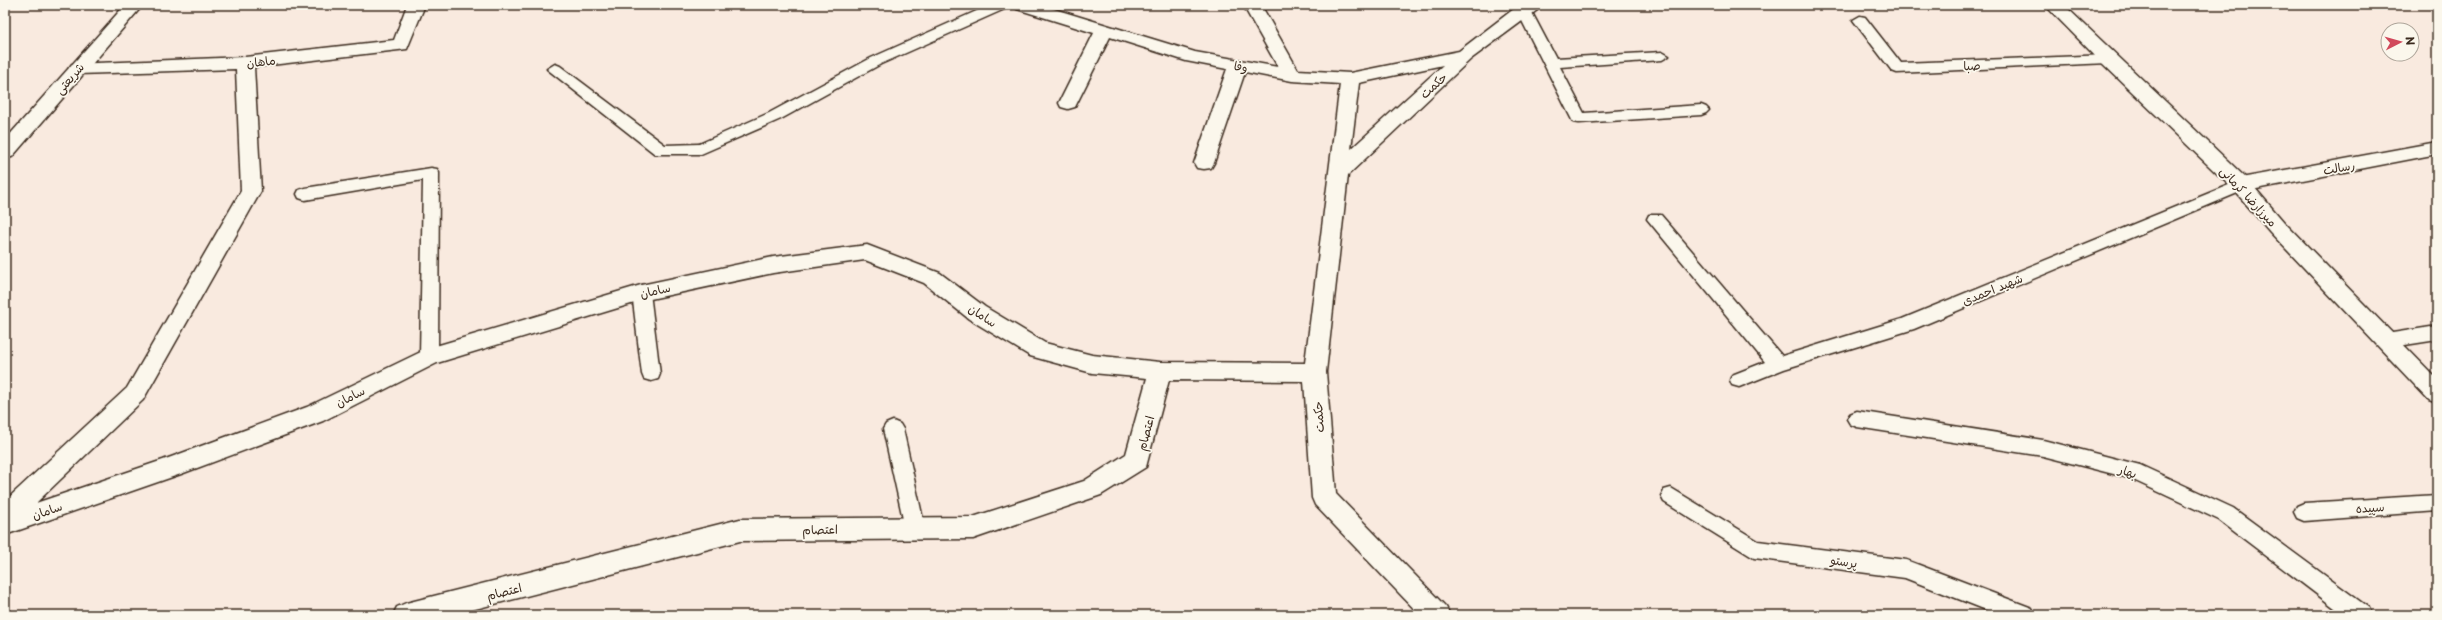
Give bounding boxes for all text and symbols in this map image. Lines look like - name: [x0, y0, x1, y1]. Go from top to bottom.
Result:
- north arrow: [2380, 22, 2420, 62]
- text: N: [2402, 36, 2419, 46]
- street label: ماهان: [246, 51, 276, 71]
- street label: وفا: [1233, 56, 1249, 76]
- street label: صبا: [1963, 56, 1981, 74]
- street label: شریعتی: [50, 58, 88, 98]
- street label: حکمت: [1415, 68, 1451, 102]
- street label: رسالت: [2322, 155, 2356, 179]
- street label: میرزارضا کرمانی: [2216, 162, 2282, 230]
- street label: شهید احمدی: [1959, 269, 2025, 309]
- street label: سامان: [638, 278, 672, 302]
- street label: سامان: [965, 299, 1001, 331]
- street label: سامان: [332, 381, 368, 411]
- street label: حکمت: [1308, 401, 1328, 433]
- street label: اعتصام: [1132, 413, 1159, 453]
- street label: بهار: [2116, 459, 2139, 482]
- street label: سامان: [30, 496, 64, 524]
- street label: سپیده: [2355, 497, 2385, 517]
- street label: اعتصام: [802, 520, 838, 539]
- street label: پرستو: [1828, 550, 1859, 572]
- street label: اعتصام: [484, 578, 524, 605]

